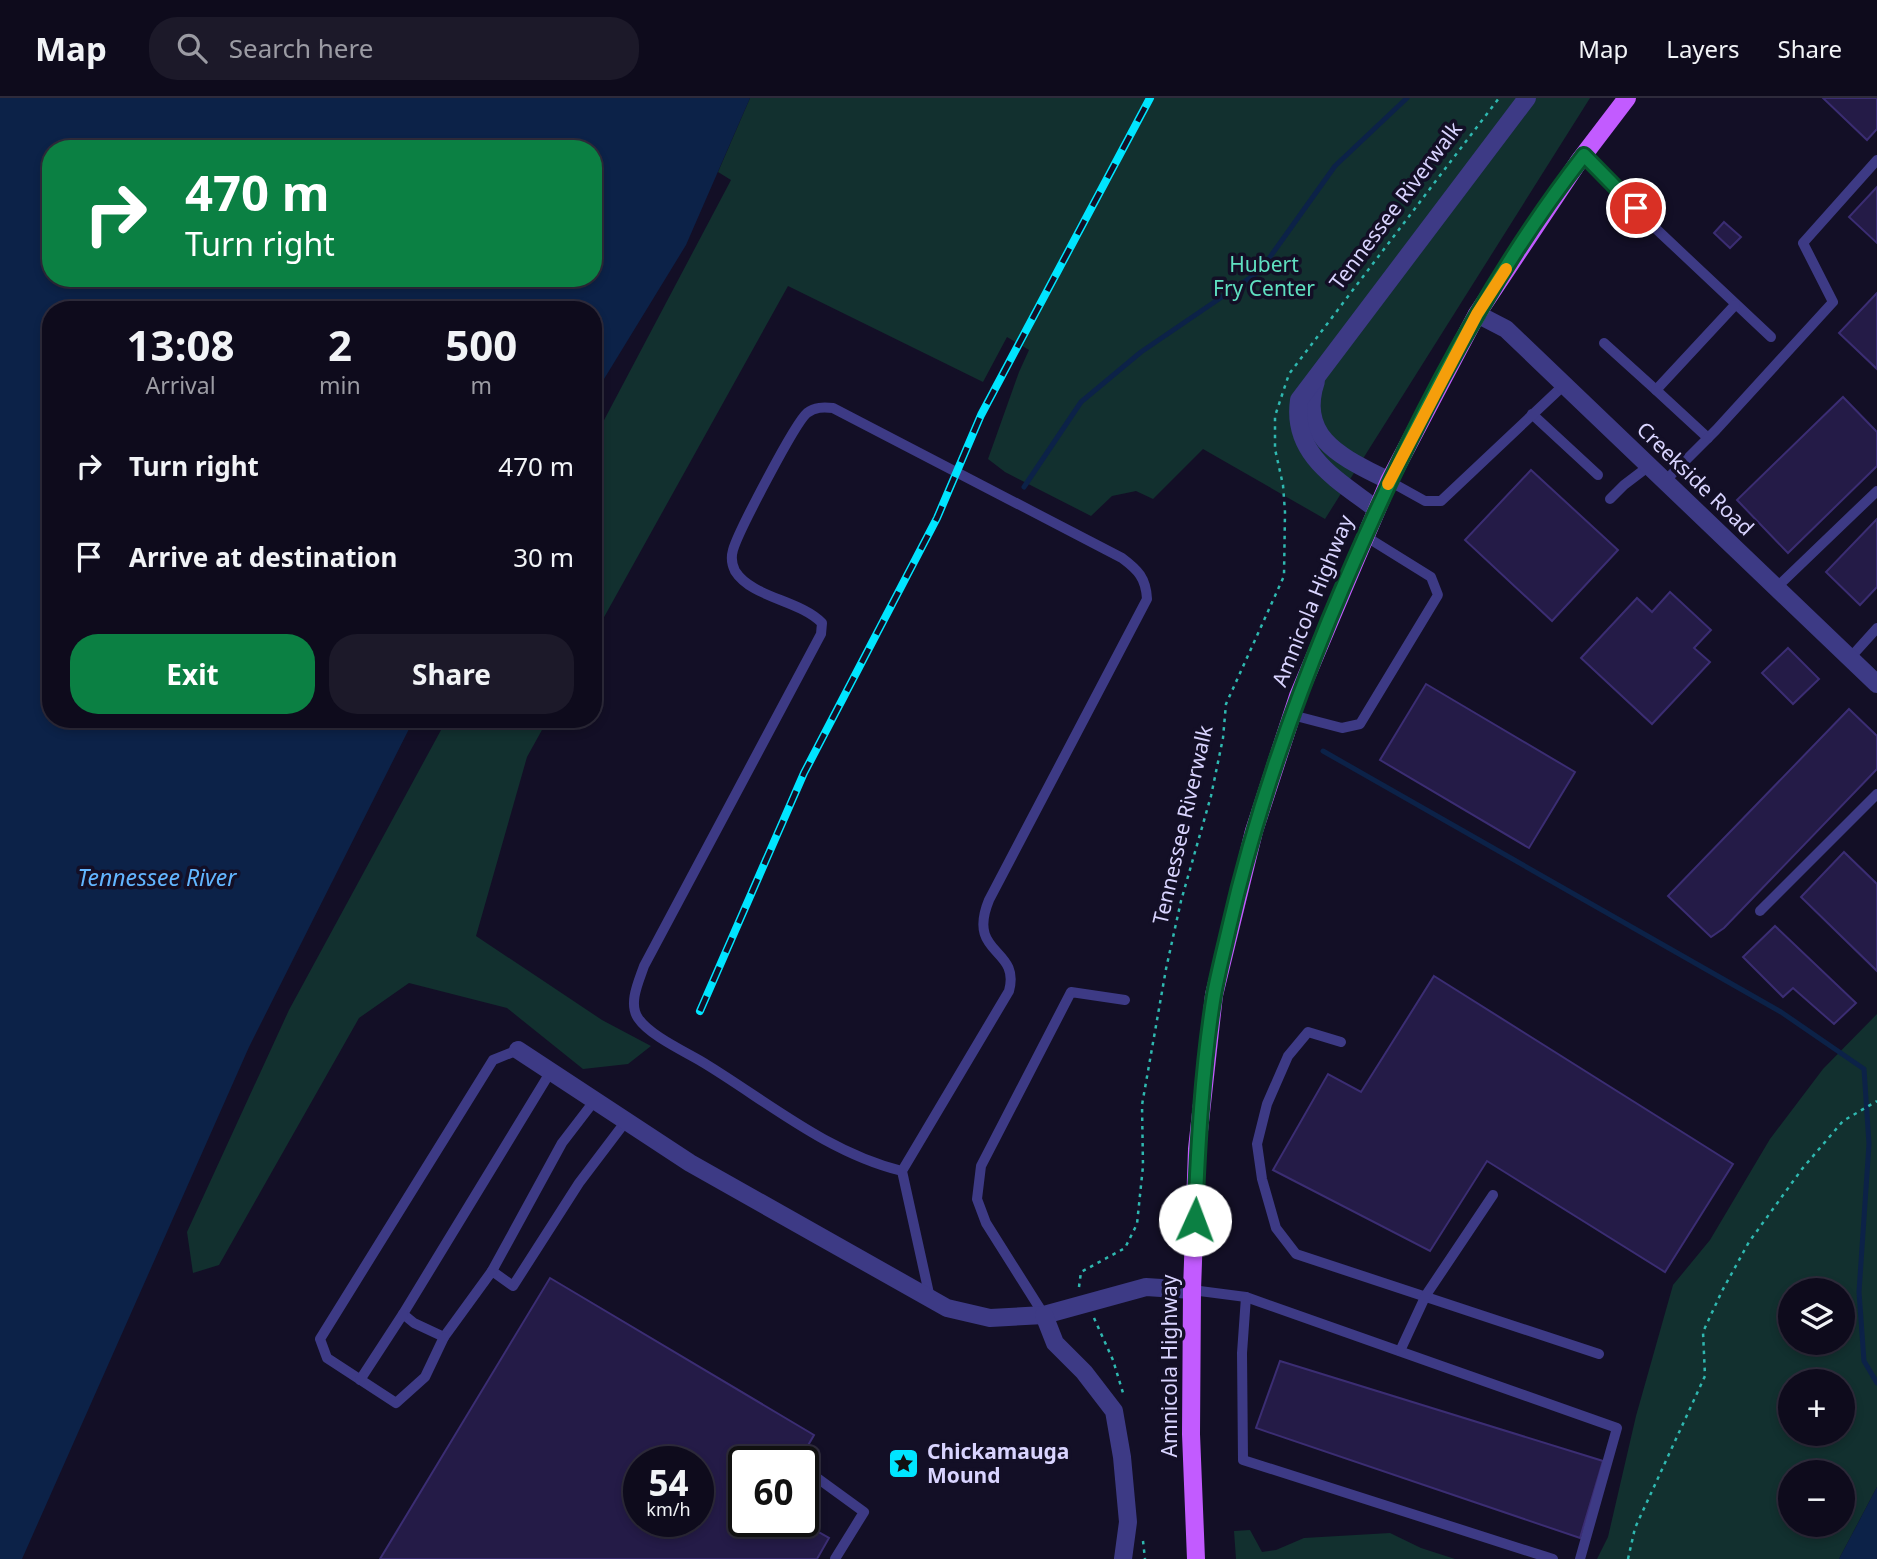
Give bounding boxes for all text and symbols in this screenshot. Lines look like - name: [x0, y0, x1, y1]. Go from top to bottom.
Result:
- search box: [149, 17, 639, 80]
- text: Map: [35, 26, 107, 71]
- icon: search: [173, 29, 211, 67]
- text: Search here: [229, 30, 373, 66]
- text: Map: [1578, 32, 1628, 65]
- text: Layers: [1666, 32, 1740, 65]
- text: Share: [1778, 32, 1842, 65]
- street label: Tennessee Riverwalk: [1323, 115, 1468, 295]
- text: 470 m: [185, 159, 330, 225]
- icon: right: [70, 168, 161, 259]
- pin: [1606, 178, 1666, 238]
- icon: arrive: [1617, 189, 1655, 227]
- text: Turn right: [185, 222, 335, 265]
- park label: Hubert Fry Center: [1213, 250, 1315, 302]
- text: 13:08: [127, 316, 234, 373]
- text: 2: [328, 316, 352, 373]
- text: 500: [445, 316, 517, 373]
- text: Arrival: [145, 369, 216, 401]
- text: min: [319, 369, 361, 401]
- text: m: [471, 369, 492, 401]
- street label: Creekside Road: [1631, 415, 1760, 541]
- icon: right: [70, 447, 108, 485]
- text: Turn right: [129, 448, 259, 484]
- text: 470 m: [498, 448, 574, 484]
- street label: Amnicola Highway: [1265, 510, 1359, 691]
- icon: arrive: [70, 538, 108, 576]
- text: Arrive at destination: [129, 539, 398, 575]
- text: 30 m: [513, 539, 574, 575]
- button: Exit: [70, 634, 315, 714]
- button: Share: [329, 634, 574, 714]
- street label: Tennessee Riverwalk: [1145, 722, 1219, 927]
- water label: Tennessee River: [78, 861, 237, 893]
- position arrow: [1158, 1183, 1232, 1257]
- street label: Amnicola Highway: [1155, 1274, 1183, 1457]
- map controls: [1778, 1278, 1855, 1537]
- button: layers: [1778, 1278, 1855, 1355]
- button: +: [1778, 1369, 1855, 1446]
- place label: Chickamauga Mound: [927, 1437, 1069, 1489]
- speed limit sign: 60: [728, 1446, 819, 1537]
- place icon: Chickamauga Mound: [887, 1447, 921, 1481]
- text: 54: [648, 1459, 689, 1506]
- button: −: [1778, 1460, 1855, 1537]
- text: km/h: [646, 1497, 691, 1521]

